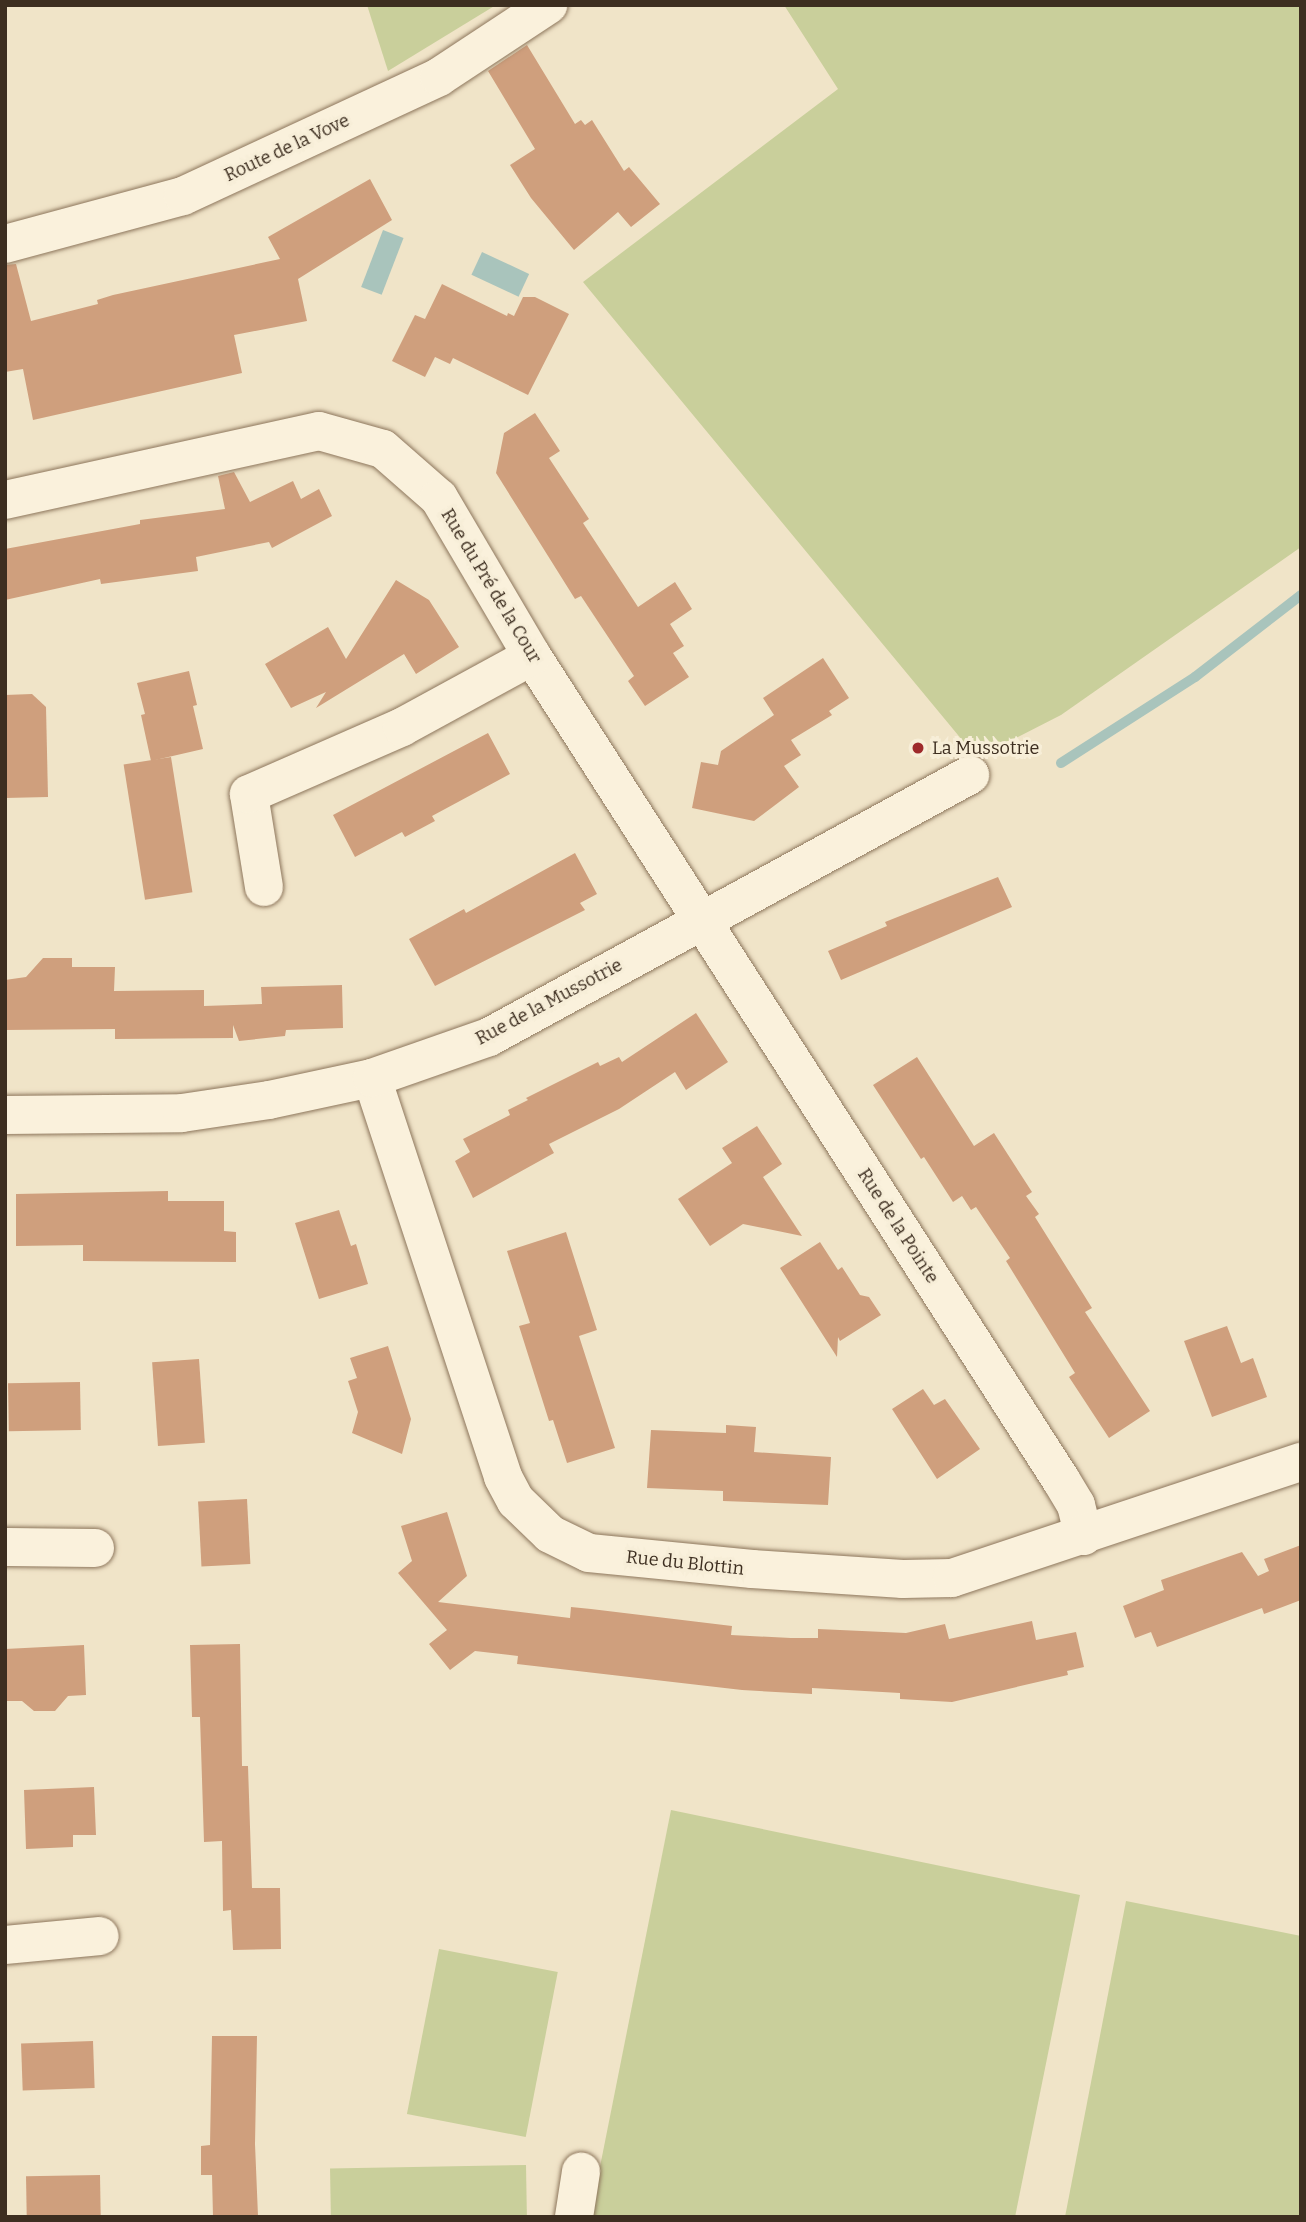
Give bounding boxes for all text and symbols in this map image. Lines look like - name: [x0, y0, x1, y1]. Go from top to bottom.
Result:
- street label: Route de la Vove: [221, 110, 353, 186]
- street label: Rue du Pré de la Cour: [436, 505, 546, 667]
- place label: La Mussotrie: [932, 737, 1039, 759]
- marker: La Mussotrie: [910, 740, 926, 756]
- street label: Rue de la Mussotrie: [472, 954, 626, 1050]
- street label: Rue de la Pointe: [853, 1165, 943, 1287]
- street label: Rue du Blottin: [625, 1546, 745, 1580]

